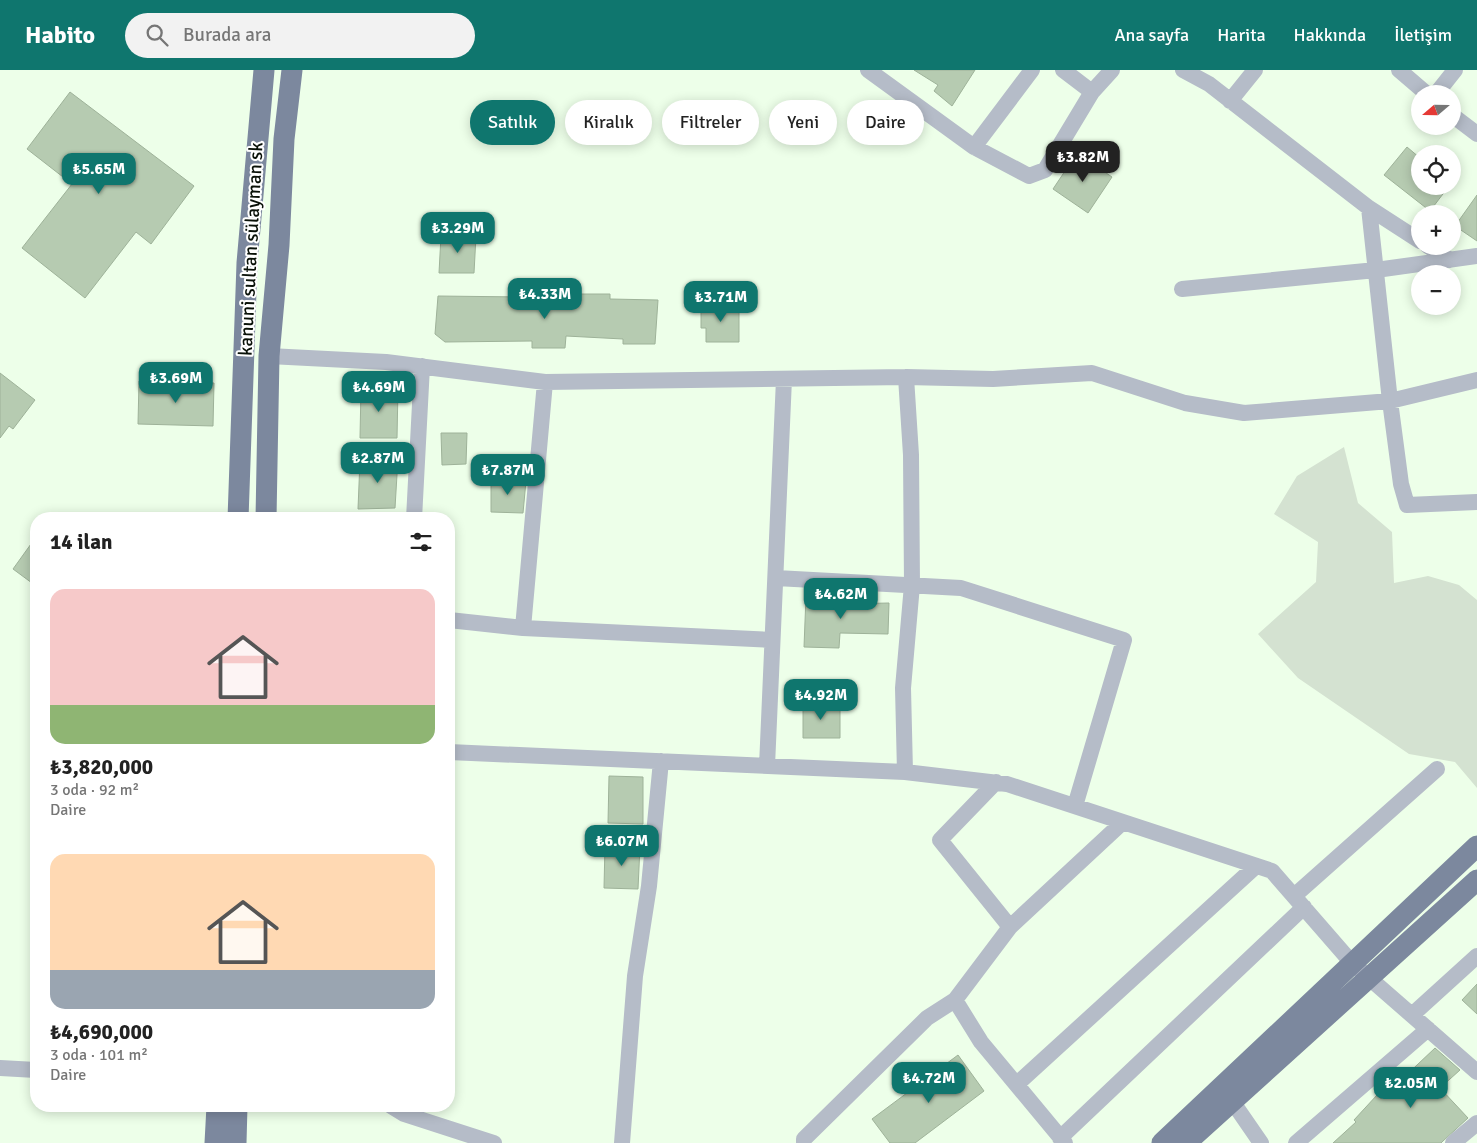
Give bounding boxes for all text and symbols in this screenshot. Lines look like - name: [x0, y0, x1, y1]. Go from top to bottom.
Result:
- search box: [125, 13, 475, 58]
- text: Habito: [25, 20, 95, 50]
- icon: search: [143, 21, 171, 49]
- text: Burada ara: [183, 23, 271, 47]
- text: Ana sayfa: [1115, 24, 1189, 46]
- text: Harita: [1217, 24, 1266, 46]
- text: Hakkında: [1294, 24, 1366, 46]
- text: İletişim: [1394, 24, 1452, 46]
- north arrow: [1411, 85, 1461, 135]
- map controls: [1411, 85, 1461, 315]
- chip: Satılık: [470, 100, 555, 145]
- chip: Kiralık: [565, 100, 652, 145]
- chip: Filtreler: [662, 100, 759, 145]
- chip: Yeni: [769, 100, 837, 145]
- chip: Daire: [847, 100, 924, 145]
- pin: ₺3.82M: [1042, 140, 1124, 183]
- street label: kanuni sultan sülayman sk: [233, 141, 269, 357]
- button: locate: [1411, 145, 1461, 195]
- text: ₺3.82M: [1057, 147, 1109, 167]
- pin: ₺5.65M: [58, 152, 140, 195]
- text: ₺5.65M: [73, 159, 125, 179]
- button: +: [1411, 205, 1461, 255]
- pin: ₺3.29M: [417, 212, 499, 254]
- text: ₺3.29M: [432, 218, 484, 238]
- button: −: [1411, 265, 1461, 315]
- pin: ₺4.33M: [504, 278, 586, 320]
- pin: ₺3.71M: [680, 280, 762, 323]
- text: ₺4.33M: [519, 284, 571, 304]
- text: ₺3.71M: [695, 287, 747, 307]
- pin: ₺3.69M: [135, 362, 217, 404]
- text: ₺3.69M: [150, 368, 202, 388]
- pin: ₺4.69M: [338, 370, 420, 413]
- text: ₺4.69M: [353, 377, 405, 397]
- pin: ₺2.87M: [337, 442, 419, 484]
- text: ₺2.87M: [352, 448, 404, 468]
- pin: ₺7.87M: [467, 454, 549, 496]
- text: ₺7.87M: [482, 460, 534, 480]
- icon: filters: [407, 528, 435, 556]
- text: 14 ilan: [50, 529, 112, 555]
- pin: ₺4.62M: [800, 578, 882, 620]
- text: ₺4.62M: [815, 584, 867, 604]
- icon: home: [198, 622, 288, 712]
- pin: ₺4.92M: [780, 678, 862, 721]
- text: ₺4.92M: [795, 685, 847, 705]
- text: ₺3,820,000: [50, 754, 153, 780]
- text: 3 oda · 92 m²: [50, 780, 139, 800]
- text: Daire: [50, 800, 86, 820]
- pin: ₺6.07M: [581, 824, 663, 867]
- text: ₺6.07M: [596, 831, 648, 851]
- icon: home: [198, 887, 288, 977]
- text: ₺4,690,000: [50, 1019, 153, 1045]
- text: 3 oda · 101 m²: [50, 1045, 148, 1065]
- pin: ₺4.72M: [888, 1062, 970, 1104]
- text: Daire: [50, 1065, 86, 1085]
- pin: ₺2.05M: [1370, 1066, 1452, 1109]
- text: ₺4.72M: [903, 1068, 955, 1088]
- text: ₺2.05M: [1385, 1073, 1437, 1093]

